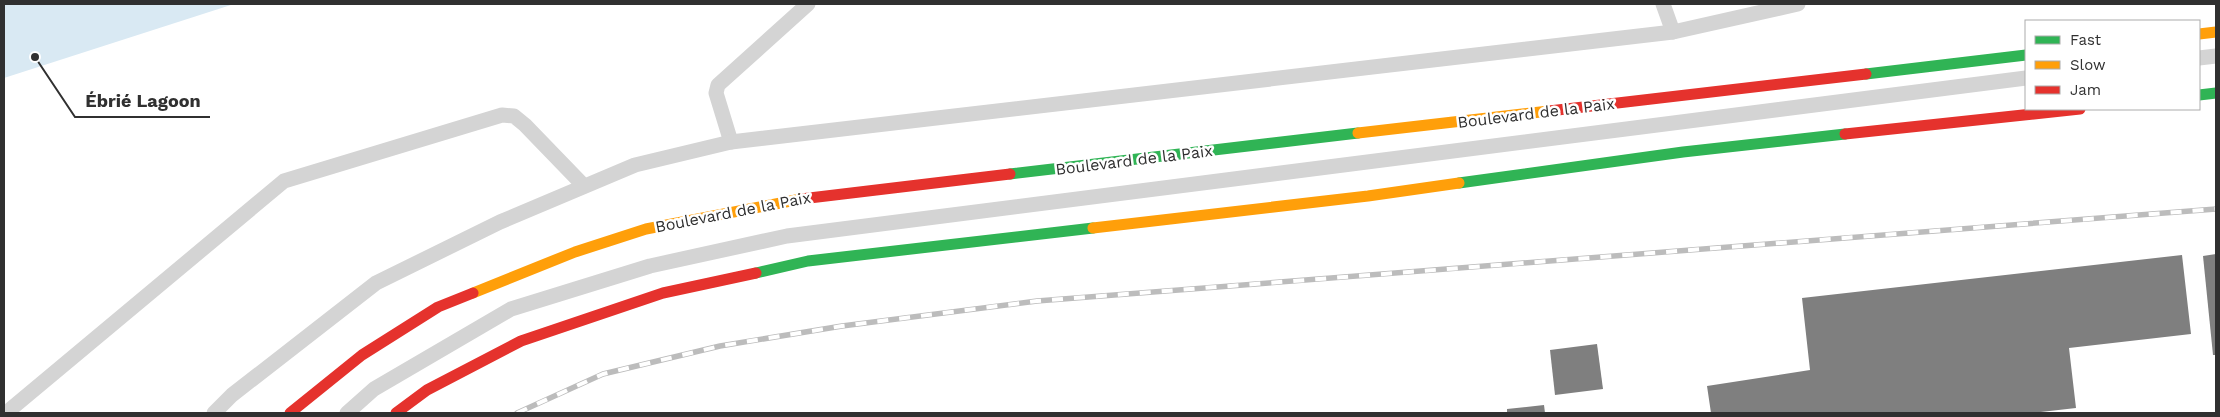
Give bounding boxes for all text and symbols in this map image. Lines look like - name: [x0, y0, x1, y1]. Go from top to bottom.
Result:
- legend: [2025, 20, 2200, 110]
- text: Fast: [2070, 31, 2102, 49]
- text: Slow: [2070, 56, 2106, 74]
- text: Jam: [2070, 81, 2101, 99]
- callout: Ébrié Lagoon: [75, 84, 210, 117]
- text: Ébrié Lagoon: [85, 90, 201, 111]
- street label: Boulevard de la Paix: [1456, 94, 1616, 132]
- street label: Boulevard de la Paix: [1054, 141, 1214, 179]
- street label: Boulevard de la Paix: [654, 188, 812, 236]

